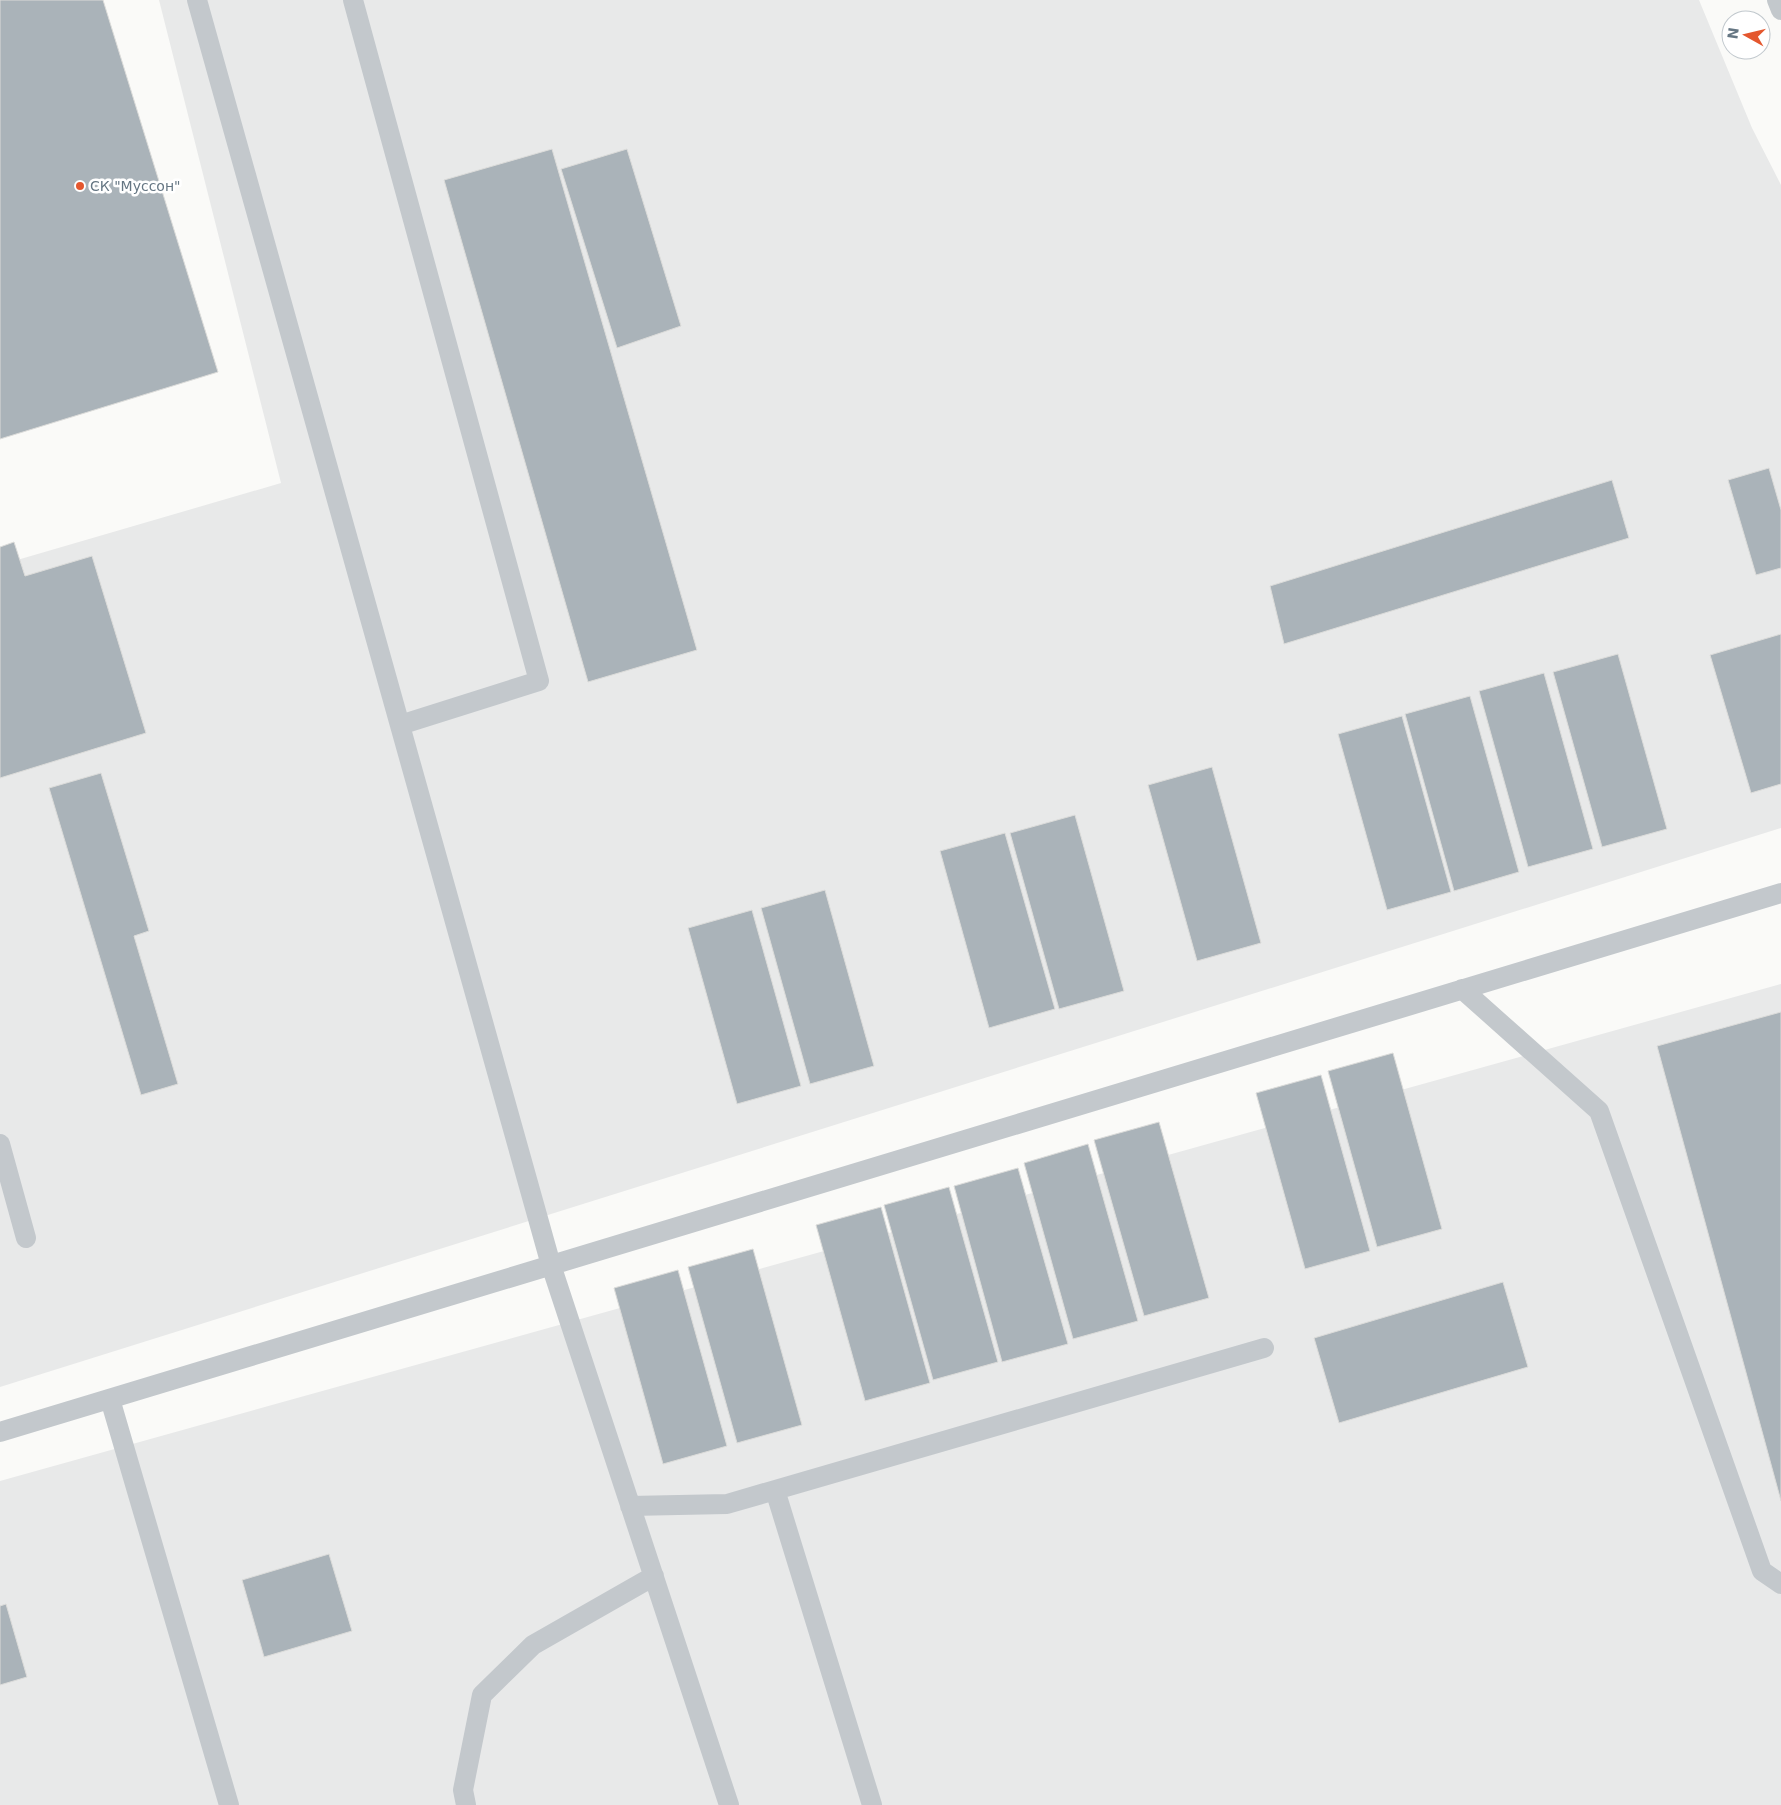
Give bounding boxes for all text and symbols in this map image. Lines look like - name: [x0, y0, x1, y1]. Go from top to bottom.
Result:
- north arrow: [1721, 10, 1771, 60]
- text: N: [1724, 26, 1742, 40]
- place label: СК "Муссон": [90, 178, 181, 194]
- marker: СК "Муссон": [74, 180, 86, 192]

